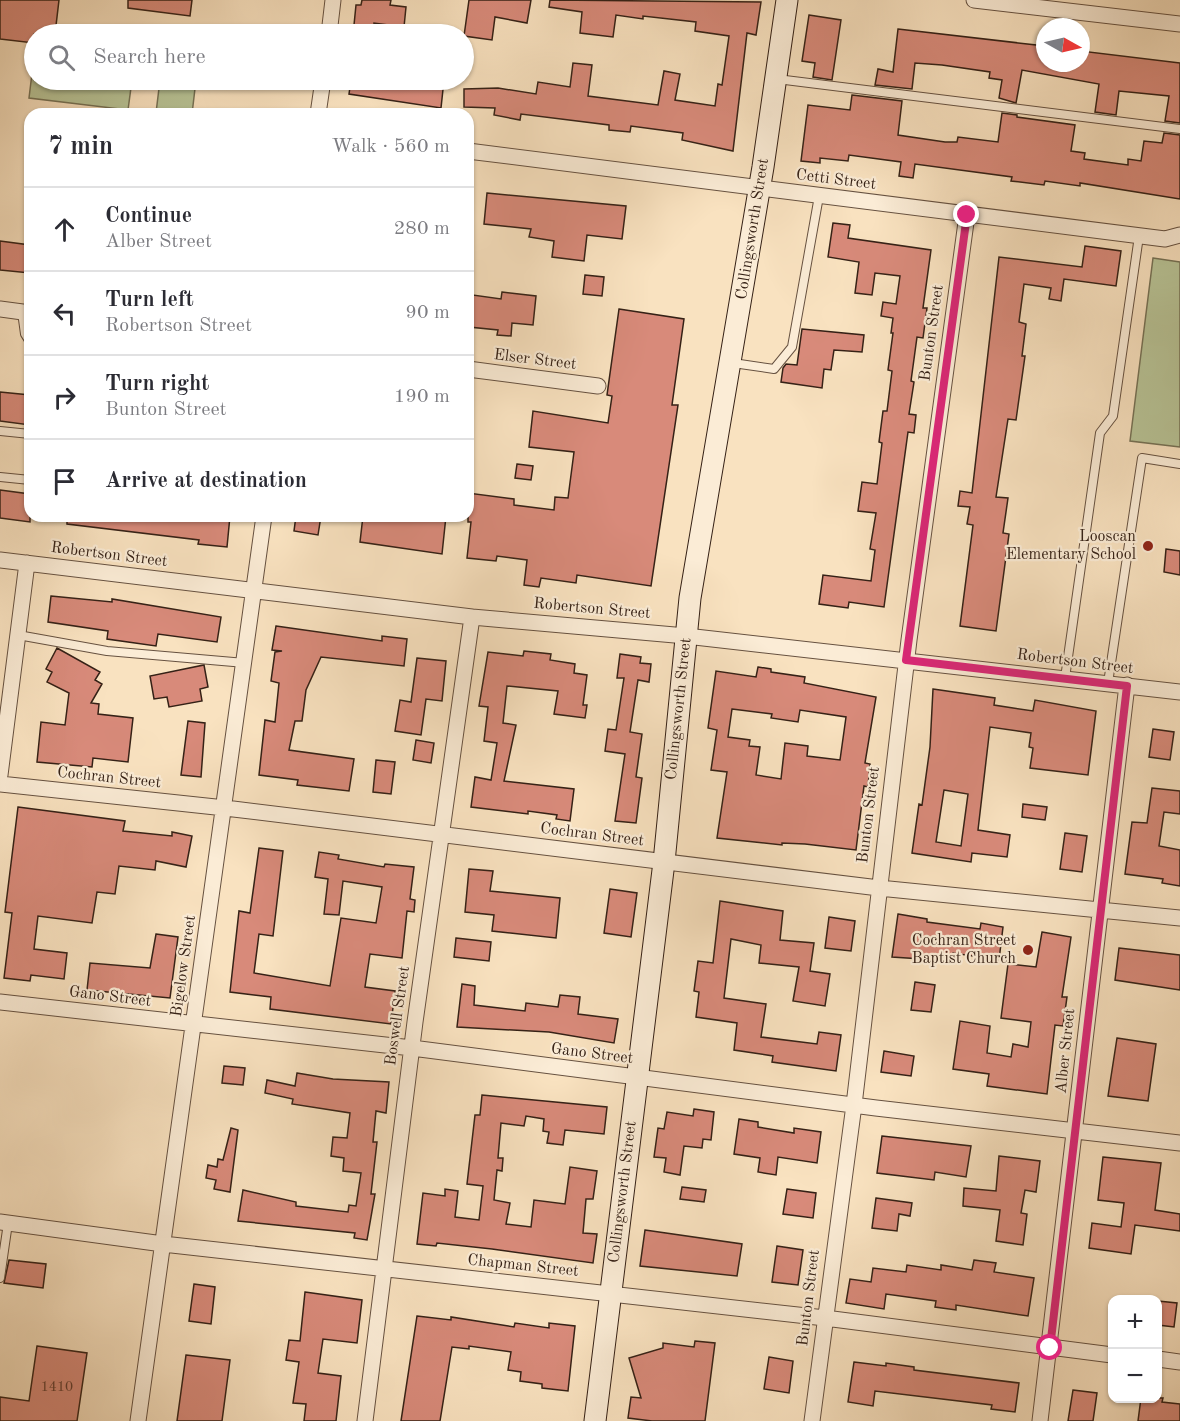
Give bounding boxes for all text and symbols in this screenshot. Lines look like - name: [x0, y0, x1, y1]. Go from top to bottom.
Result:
- north arrow: [1036, 18, 1090, 72]
- search box: [24, 24, 474, 90]
- icon: search: [45, 41, 78, 74]
- text: Search here: [93, 46, 206, 68]
- text: 7 min: [48, 134, 113, 160]
- text: Walk · 560 m: [331, 137, 450, 157]
- street label: Collingsworth Street: [734, 157, 772, 301]
- street label: Cetti Street: [795, 167, 877, 193]
- route end: [953, 201, 979, 227]
- text: Continue: [105, 205, 192, 227]
- icon: ahead: [48, 213, 81, 246]
- text: 280 m: [394, 219, 450, 239]
- text: Alber Street: [105, 232, 212, 252]
- street label: Bunton Street: [917, 283, 947, 382]
- text: Turn left: [105, 289, 194, 311]
- icon: left: [48, 297, 81, 330]
- text: 90 m: [405, 303, 450, 323]
- text: Robertson Street: [105, 316, 252, 336]
- street label: Elser Street: [493, 347, 578, 373]
- text: Turn right: [105, 373, 209, 395]
- icon: right: [48, 381, 81, 414]
- text: 190 m: [394, 387, 450, 407]
- text: Bunton Street: [105, 400, 227, 420]
- icon: arrive: [48, 465, 81, 498]
- text: Arrive at destination: [105, 470, 307, 492]
- place label: Looscan Elementary School: [1006, 529, 1136, 563]
- marker: Looscan Elementary School: [1141, 539, 1155, 553]
- street label: Robertson Street: [50, 540, 169, 570]
- street label: Robertson Street: [533, 596, 652, 622]
- street label: Collingsworth Street: [664, 637, 694, 781]
- street label: Robertson Street: [1016, 647, 1135, 677]
- street label: Cochran Street: [56, 765, 162, 791]
- street label: Bunton Street: [855, 765, 883, 864]
- street label: Cochran Street: [539, 821, 645, 849]
- street label: Bigelow Street: [169, 914, 199, 1018]
- place label: Cochran Street Baptist Church: [912, 933, 1016, 967]
- marker: Cochran Street Baptist Church: [1021, 943, 1035, 957]
- street label: Boswell Street: [383, 965, 413, 1067]
- street label: Gano Street: [68, 984, 152, 1010]
- street label: Alber Street: [1054, 1007, 1078, 1094]
- street label: Gano Street: [550, 1041, 634, 1067]
- street label: Collingsworth Street: [606, 1120, 640, 1264]
- street label: Bunton Street: [795, 1248, 823, 1347]
- street label: Chapman Street: [467, 1252, 580, 1280]
- map controls: [1108, 1295, 1162, 1403]
- button: +: [1108, 1295, 1162, 1349]
- route start: [1036, 1334, 1062, 1360]
- button: −: [1108, 1349, 1162, 1403]
- house number: 1410: [41, 1380, 73, 1394]

